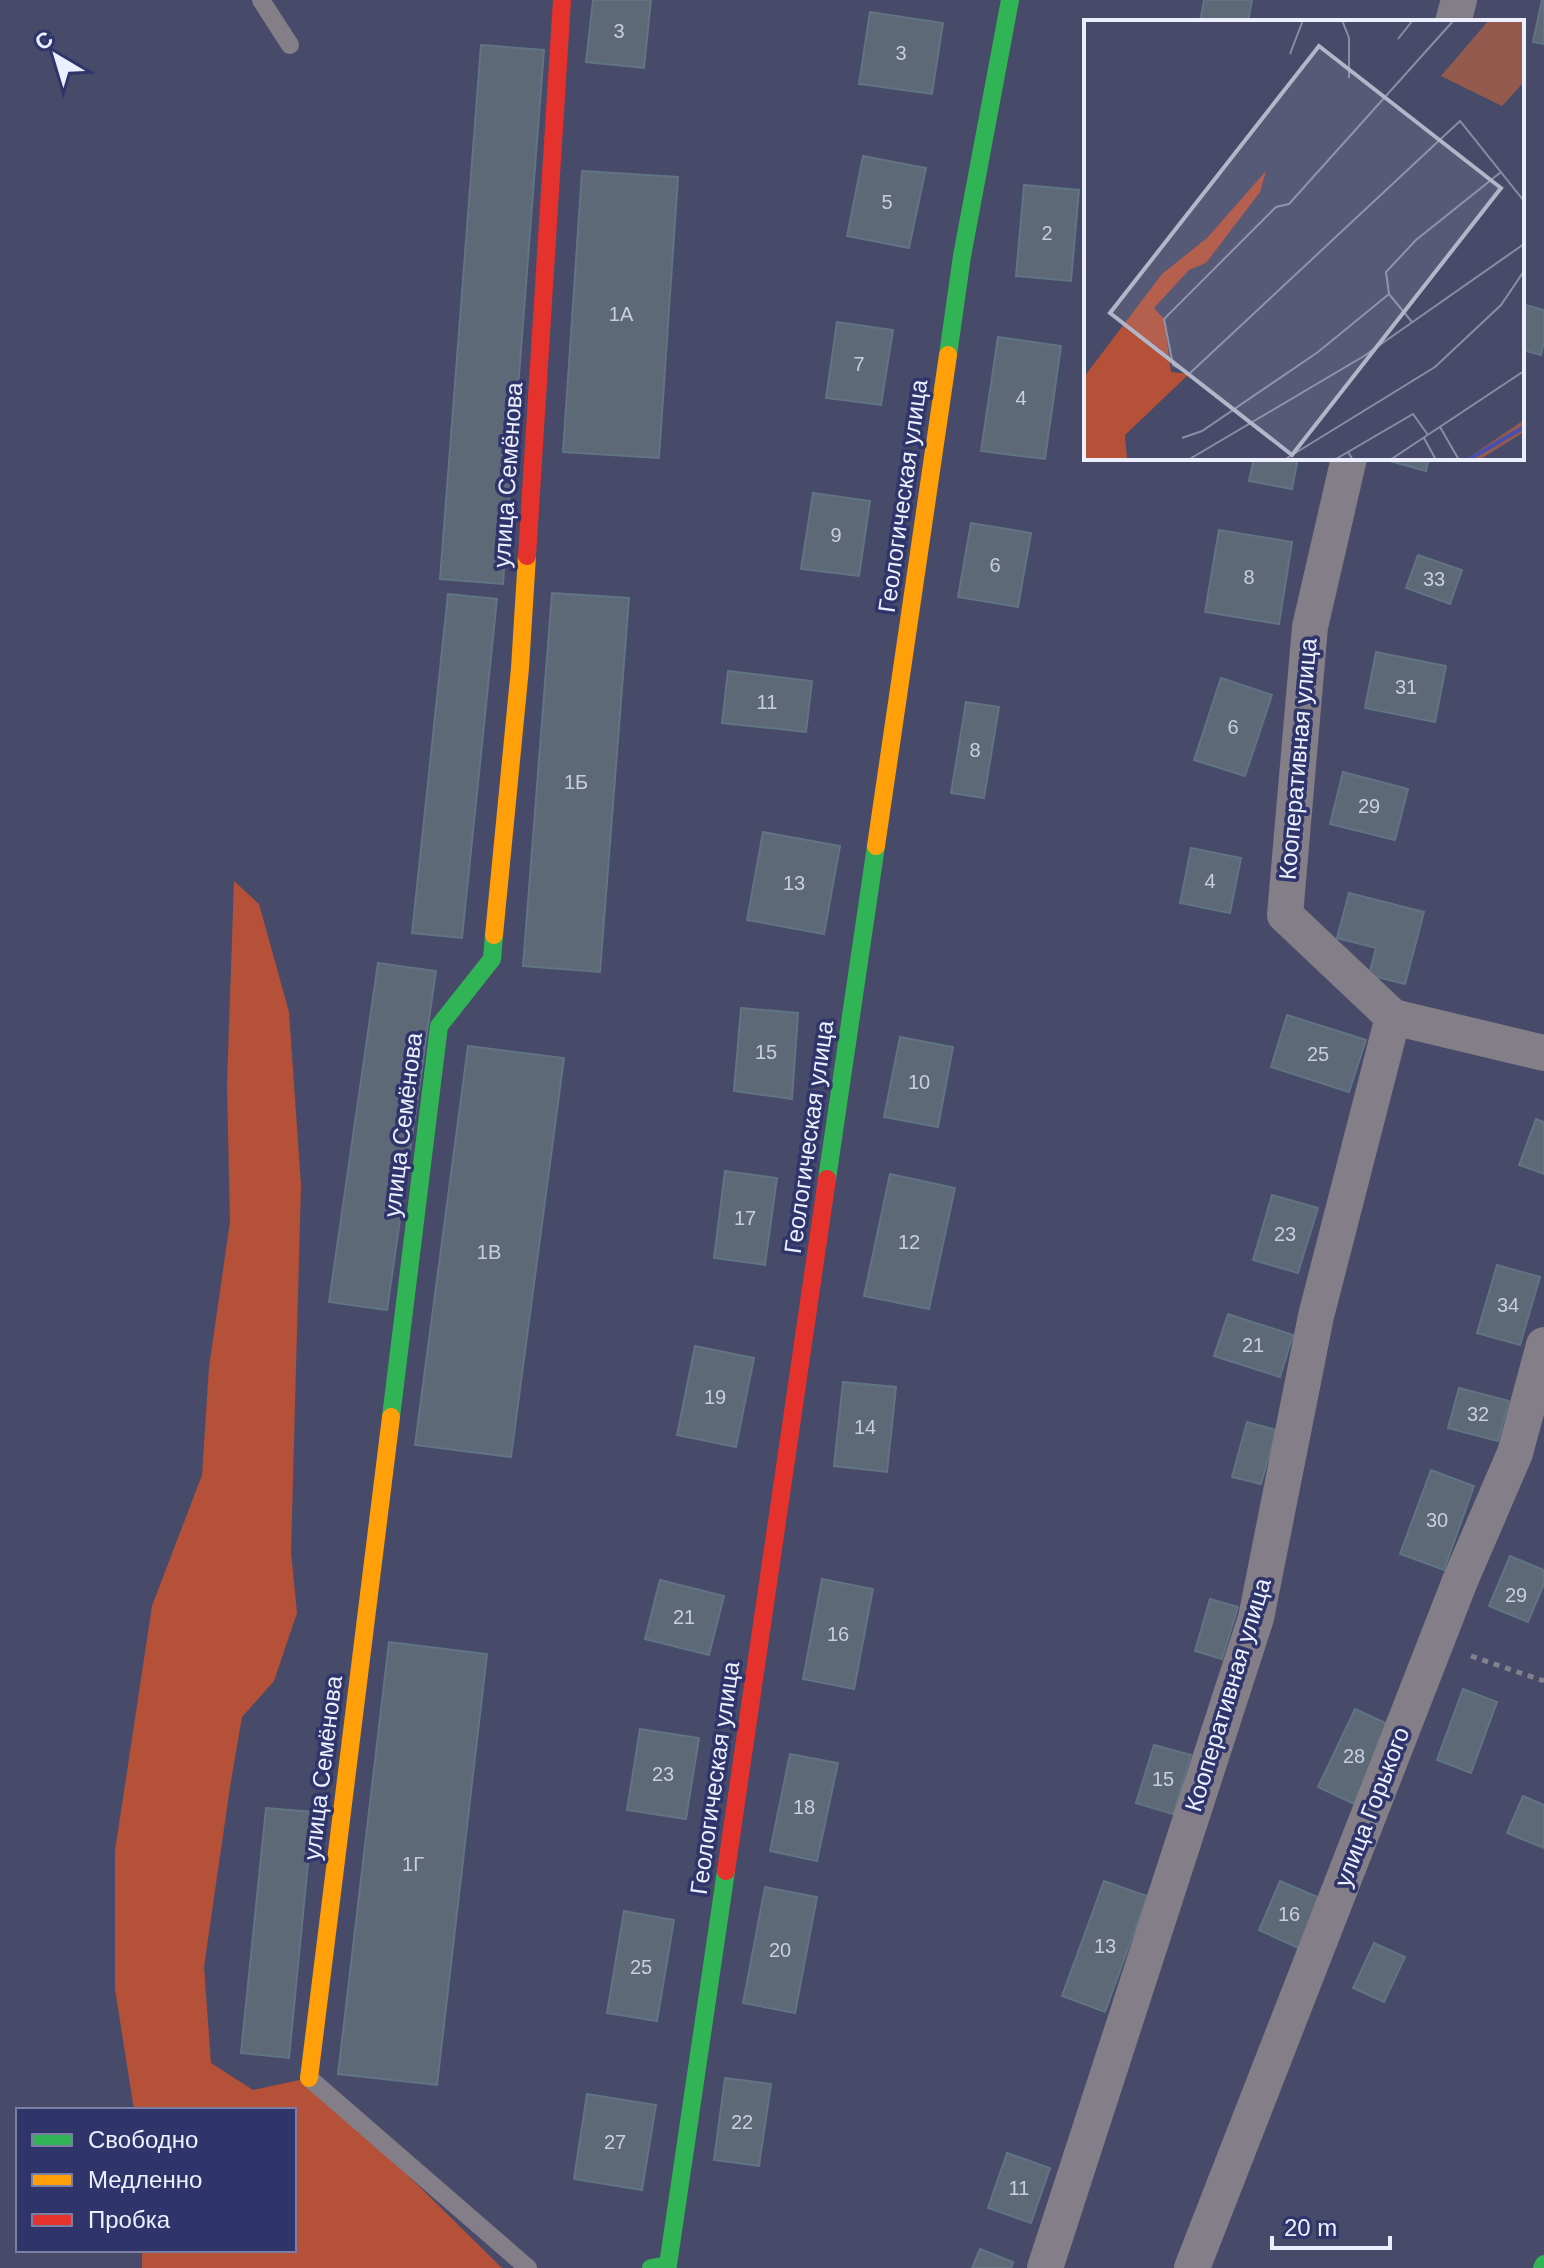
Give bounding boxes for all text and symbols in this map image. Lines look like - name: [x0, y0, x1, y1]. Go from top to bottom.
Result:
- north arrow: [16, 16, 96, 96]
- house number: 3: [613, 20, 625, 42]
- inset map: [1084, 20, 1524, 460]
- text: С: [30, 26, 58, 55]
- house number: 3: [895, 42, 907, 64]
- house number: 5: [881, 191, 893, 213]
- house number: 2: [1041, 222, 1053, 244]
- house number: 1А: [609, 303, 634, 325]
- house number: 7: [853, 353, 865, 375]
- street label: Геологическая улица: [873, 377, 932, 614]
- street label: улица Семёнова: [488, 381, 527, 568]
- house number: 4: [1015, 387, 1027, 409]
- house number: 9: [830, 524, 842, 546]
- house number: 6: [989, 554, 1001, 576]
- house number: 8: [1243, 566, 1255, 588]
- house number: 33: [1423, 568, 1445, 590]
- street label: Кооперативная улица: [1273, 636, 1322, 881]
- house number: 31: [1395, 676, 1417, 698]
- house number: 11: [757, 691, 777, 713]
- house number: 6: [1227, 716, 1239, 738]
- house number: 8: [969, 739, 981, 761]
- house number: 1Б: [564, 771, 588, 793]
- house number: 29: [1358, 795, 1380, 817]
- house number: 4: [1204, 870, 1216, 892]
- house number: 13: [783, 872, 805, 894]
- street label: Геологическая улица: [779, 1018, 838, 1255]
- street label: улица Семёнова: [378, 1031, 427, 1219]
- house number: 15: [755, 1041, 777, 1063]
- house number: 25: [1307, 1043, 1329, 1065]
- house number: 10: [908, 1071, 930, 1093]
- house number: 17: [734, 1207, 756, 1229]
- house number: 23: [1274, 1223, 1296, 1245]
- house number: 12: [898, 1231, 920, 1253]
- house number: 1В: [477, 1241, 501, 1263]
- house number: 34: [1497, 1294, 1519, 1316]
- house number: 21: [1242, 1334, 1264, 1356]
- house number: 19: [704, 1386, 726, 1408]
- house number: 32: [1467, 1403, 1489, 1425]
- house number: 14: [854, 1416, 876, 1438]
- house number: 30: [1426, 1509, 1448, 1531]
- street label: Кооперативная улица: [1179, 1574, 1276, 1815]
- house number: 29: [1505, 1584, 1527, 1606]
- house number: 21: [673, 1606, 695, 1628]
- house number: 16: [827, 1623, 849, 1645]
- street label: Геологическая улица: [685, 1659, 744, 1896]
- street label: улица Семёнова: [298, 1674, 347, 1862]
- street label: улица Горького: [1329, 1723, 1414, 1891]
- house number: 28: [1343, 1745, 1365, 1767]
- house number: 23: [652, 1763, 674, 1785]
- house number: 15: [1152, 1768, 1174, 1790]
- house number: 18: [793, 1796, 815, 1818]
- house number: 1Г: [402, 1853, 424, 1875]
- house number: 16: [1278, 1903, 1300, 1925]
- house number: 13: [1094, 1935, 1116, 1957]
- house number: 20: [769, 1939, 791, 1961]
- house number: 25: [630, 1956, 652, 1978]
- legend: [16, 2108, 296, 2252]
- house number: 22: [731, 2111, 753, 2133]
- text: Свободно: [88, 2126, 198, 2153]
- house number: 27: [604, 2131, 626, 2153]
- text: Медленно: [88, 2166, 202, 2193]
- house number: 11: [1009, 2177, 1029, 2199]
- scale bar: [1272, 2200, 1390, 2250]
- text: Пробка: [88, 2206, 171, 2233]
- text: 20 m: [1284, 2214, 1337, 2241]

